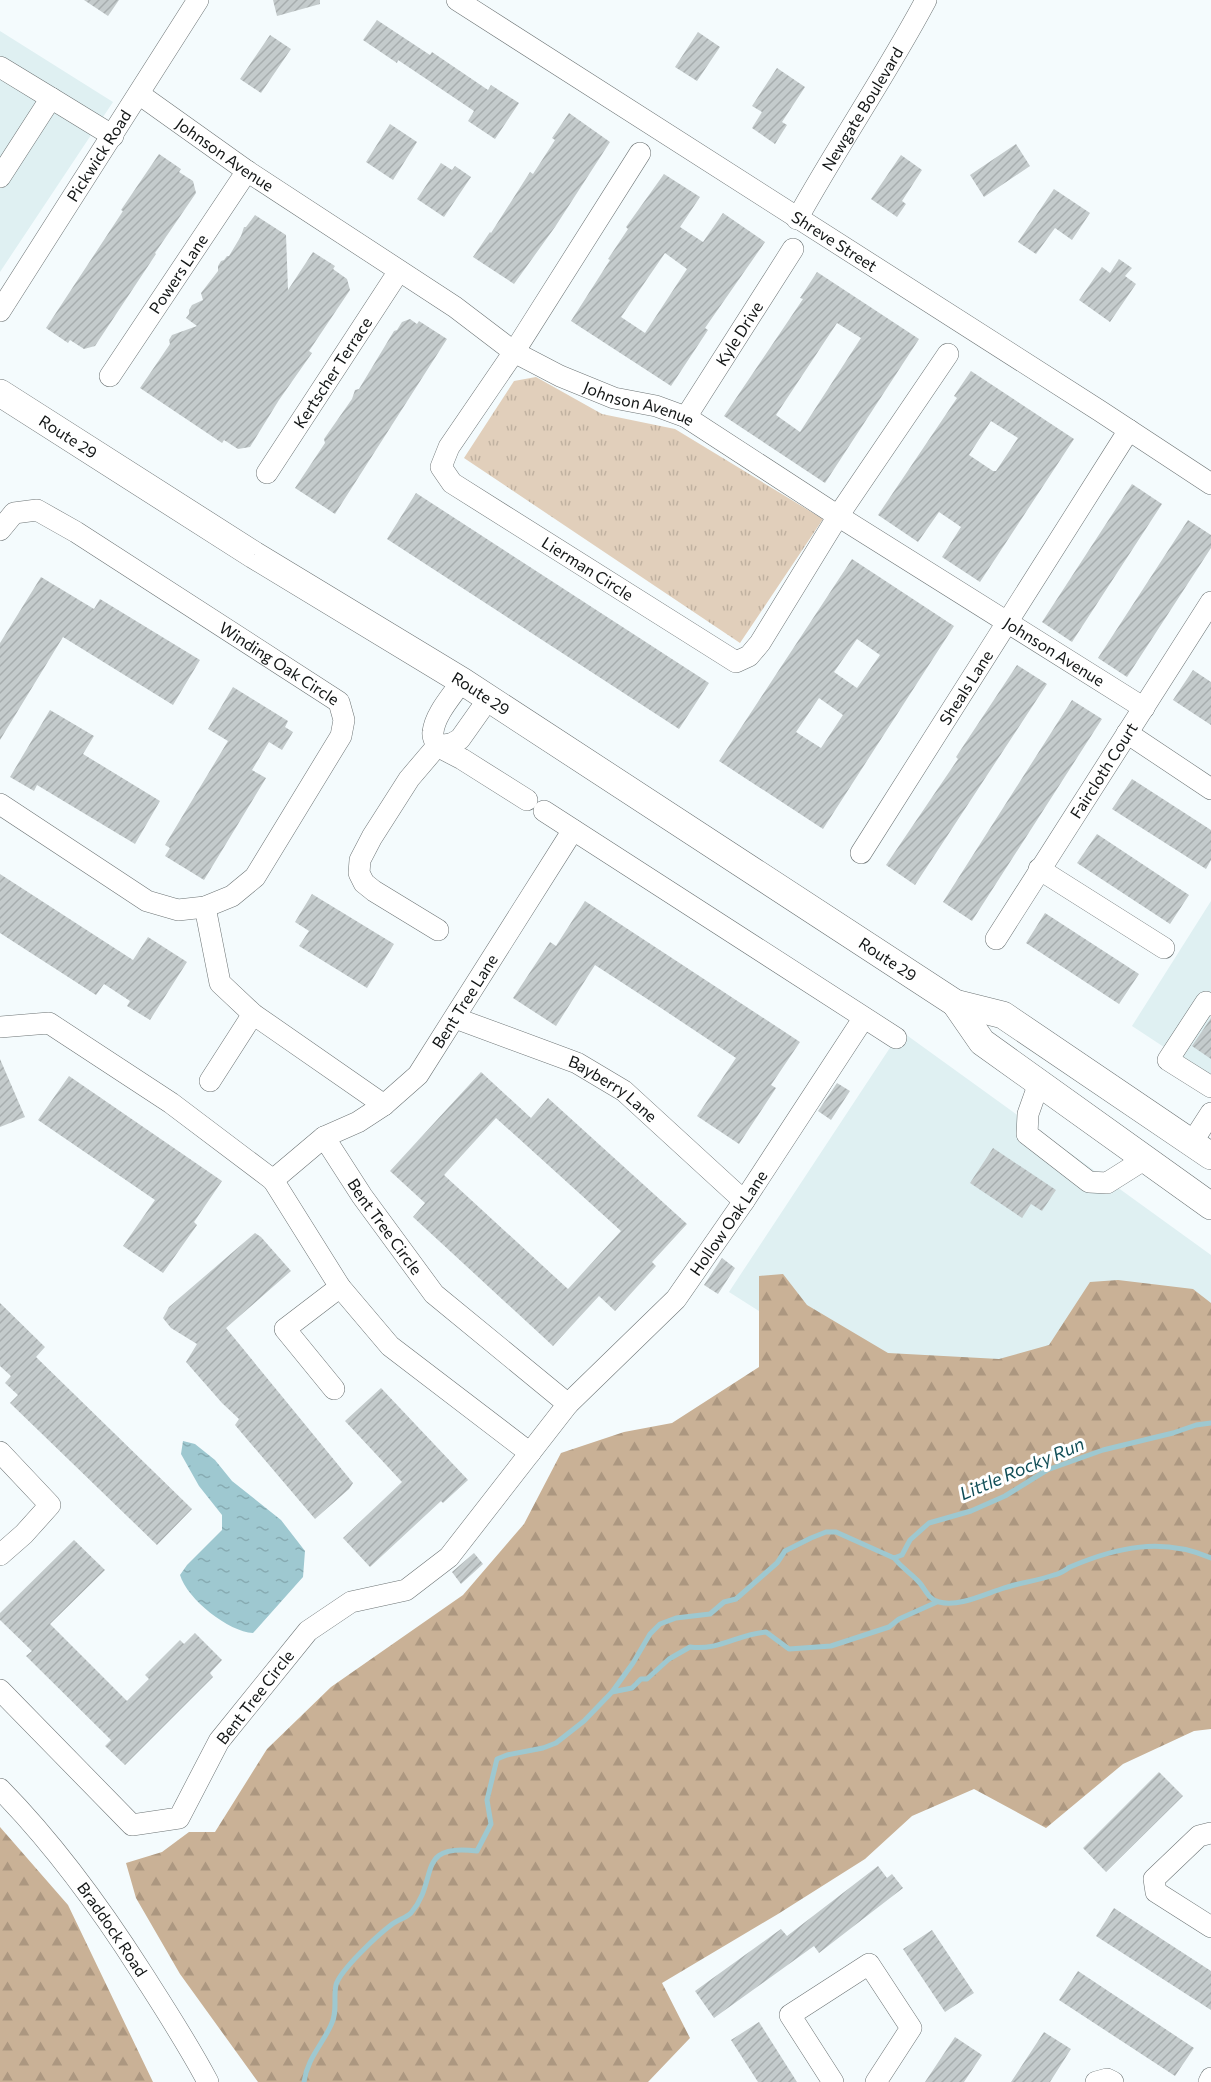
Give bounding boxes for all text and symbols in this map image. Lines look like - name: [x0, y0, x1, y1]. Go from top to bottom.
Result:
- street label: Newgate Boulevard: [817, 44, 907, 174]
- street label: Pickwick Road: [62, 106, 135, 205]
- street label: Johnson Avenue: [172, 113, 277, 195]
- street label: Shreve Street: [788, 207, 881, 275]
- street label: Powers Lane: [145, 230, 211, 317]
- street label: Kyle Drive: [711, 297, 766, 369]
- street label: Kertscher Terrace: [289, 313, 375, 431]
- street label: Johnson Avenue: [581, 377, 698, 429]
- street label: Route 29: [36, 411, 101, 462]
- street label: Lierman Circle: [539, 532, 637, 604]
- street label: Johnson Avenue: [1001, 613, 1108, 690]
- street label: Winding Oak Circle: [216, 617, 343, 709]
- street label: Sheals Lane: [935, 646, 996, 728]
- street label: Route 29: [449, 667, 514, 719]
- street label: Faircloth Court: [1066, 718, 1141, 822]
- street label: Route 29: [856, 933, 921, 984]
- street label: Bent Tree Lane: [427, 950, 501, 1051]
- street label: Bayberry Lane: [566, 1051, 661, 1126]
- street label: Hollow Oak Lane: [685, 1166, 771, 1279]
- street label: Bent Tree Circle: [344, 1175, 427, 1278]
- water label: Little Rocky Run: [956, 1432, 1087, 1504]
- street label: Bent Tree Circle: [212, 1646, 297, 1748]
- street label: Braddock Road: [74, 1878, 152, 1980]

